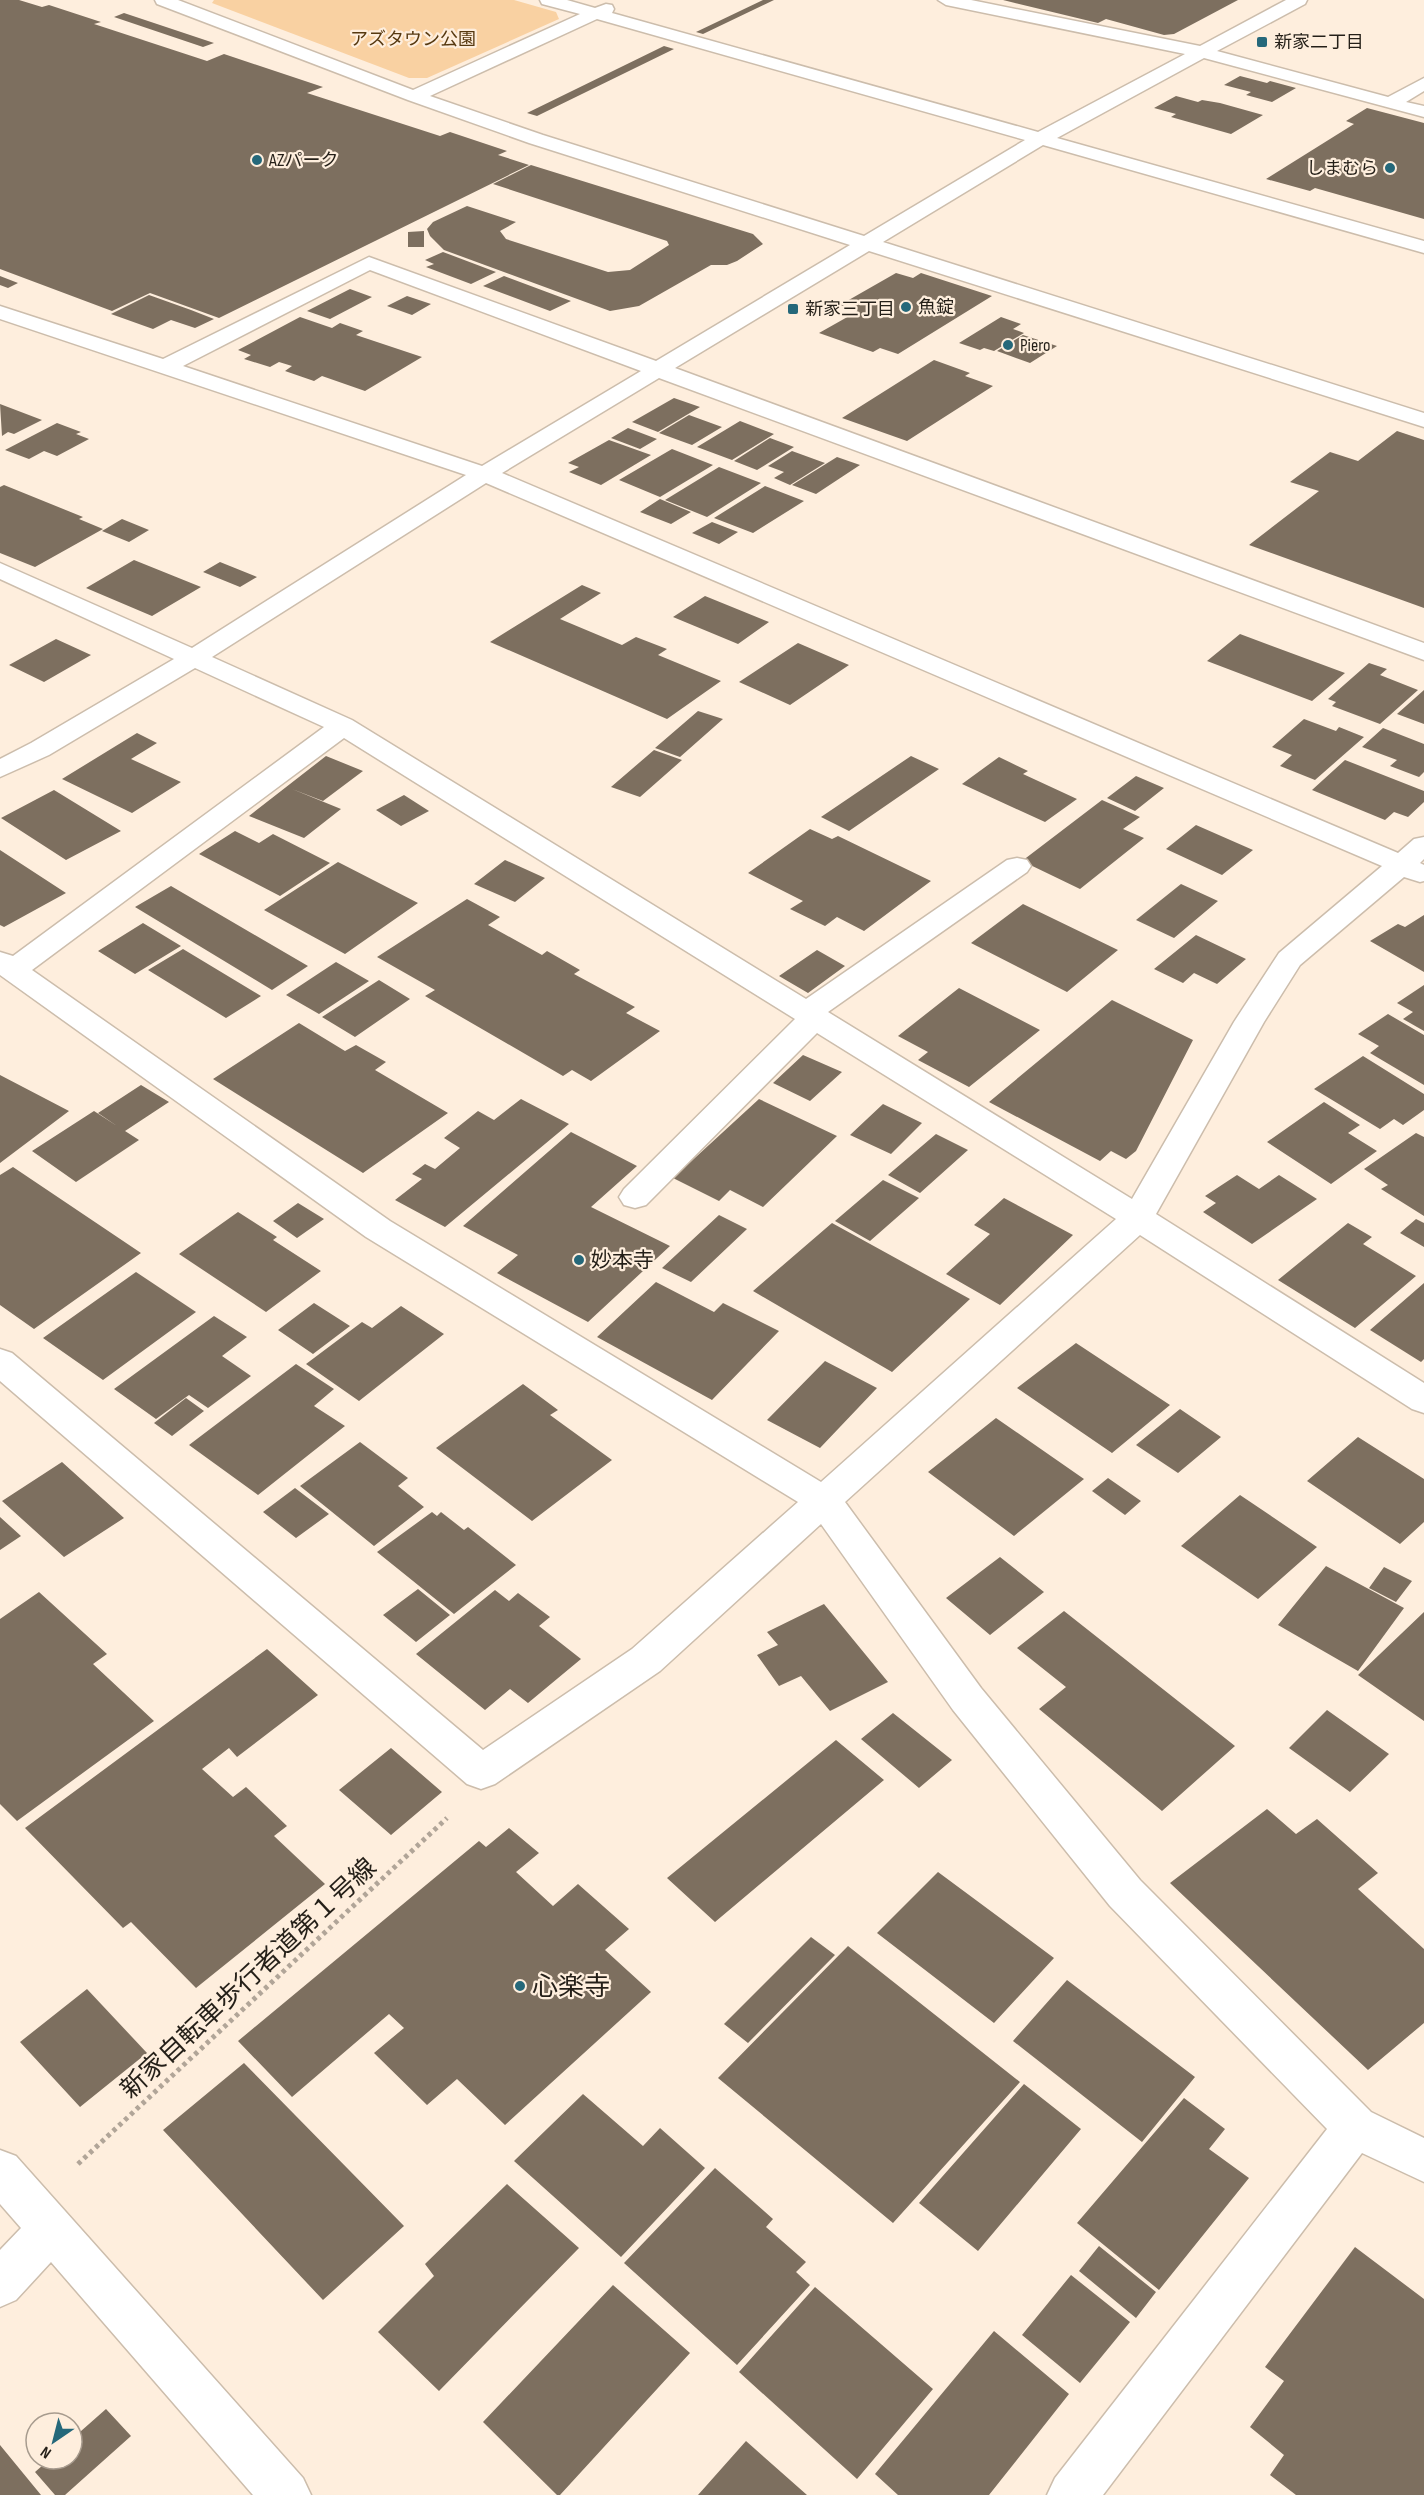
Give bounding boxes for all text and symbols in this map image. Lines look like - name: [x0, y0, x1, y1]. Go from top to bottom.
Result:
- park label: アズタウン公園: [350, 29, 476, 50]
- place label: 新家二丁目: [1274, 32, 1364, 53]
- marker: 新家二丁目: [1255, 35, 1269, 49]
- place label: AZパーク: [268, 150, 338, 171]
- marker: AZパーク: [250, 153, 264, 167]
- place label: しまむら: [1306, 158, 1378, 179]
- marker: しまむら: [1383, 161, 1397, 175]
- place label: 魚錠: [918, 297, 954, 318]
- place label: 新家三丁目: [805, 299, 895, 320]
- marker: 魚錠: [899, 300, 913, 314]
- marker: 新家三丁目: [786, 302, 800, 316]
- place label: Piero: [1020, 335, 1051, 356]
- marker: Piero: [1001, 338, 1015, 352]
- place label: 妙本寺: [591, 1248, 654, 1273]
- marker: 妙本寺: [572, 1253, 586, 1267]
- street label: 新家自転車歩行者道第１号線: [115, 1852, 383, 2106]
- place label: 心楽寺: [532, 1972, 610, 2003]
- marker: 心楽寺: [513, 1979, 527, 1993]
- north arrow: [24, 2411, 84, 2471]
- text: N: [37, 2442, 55, 2462]

